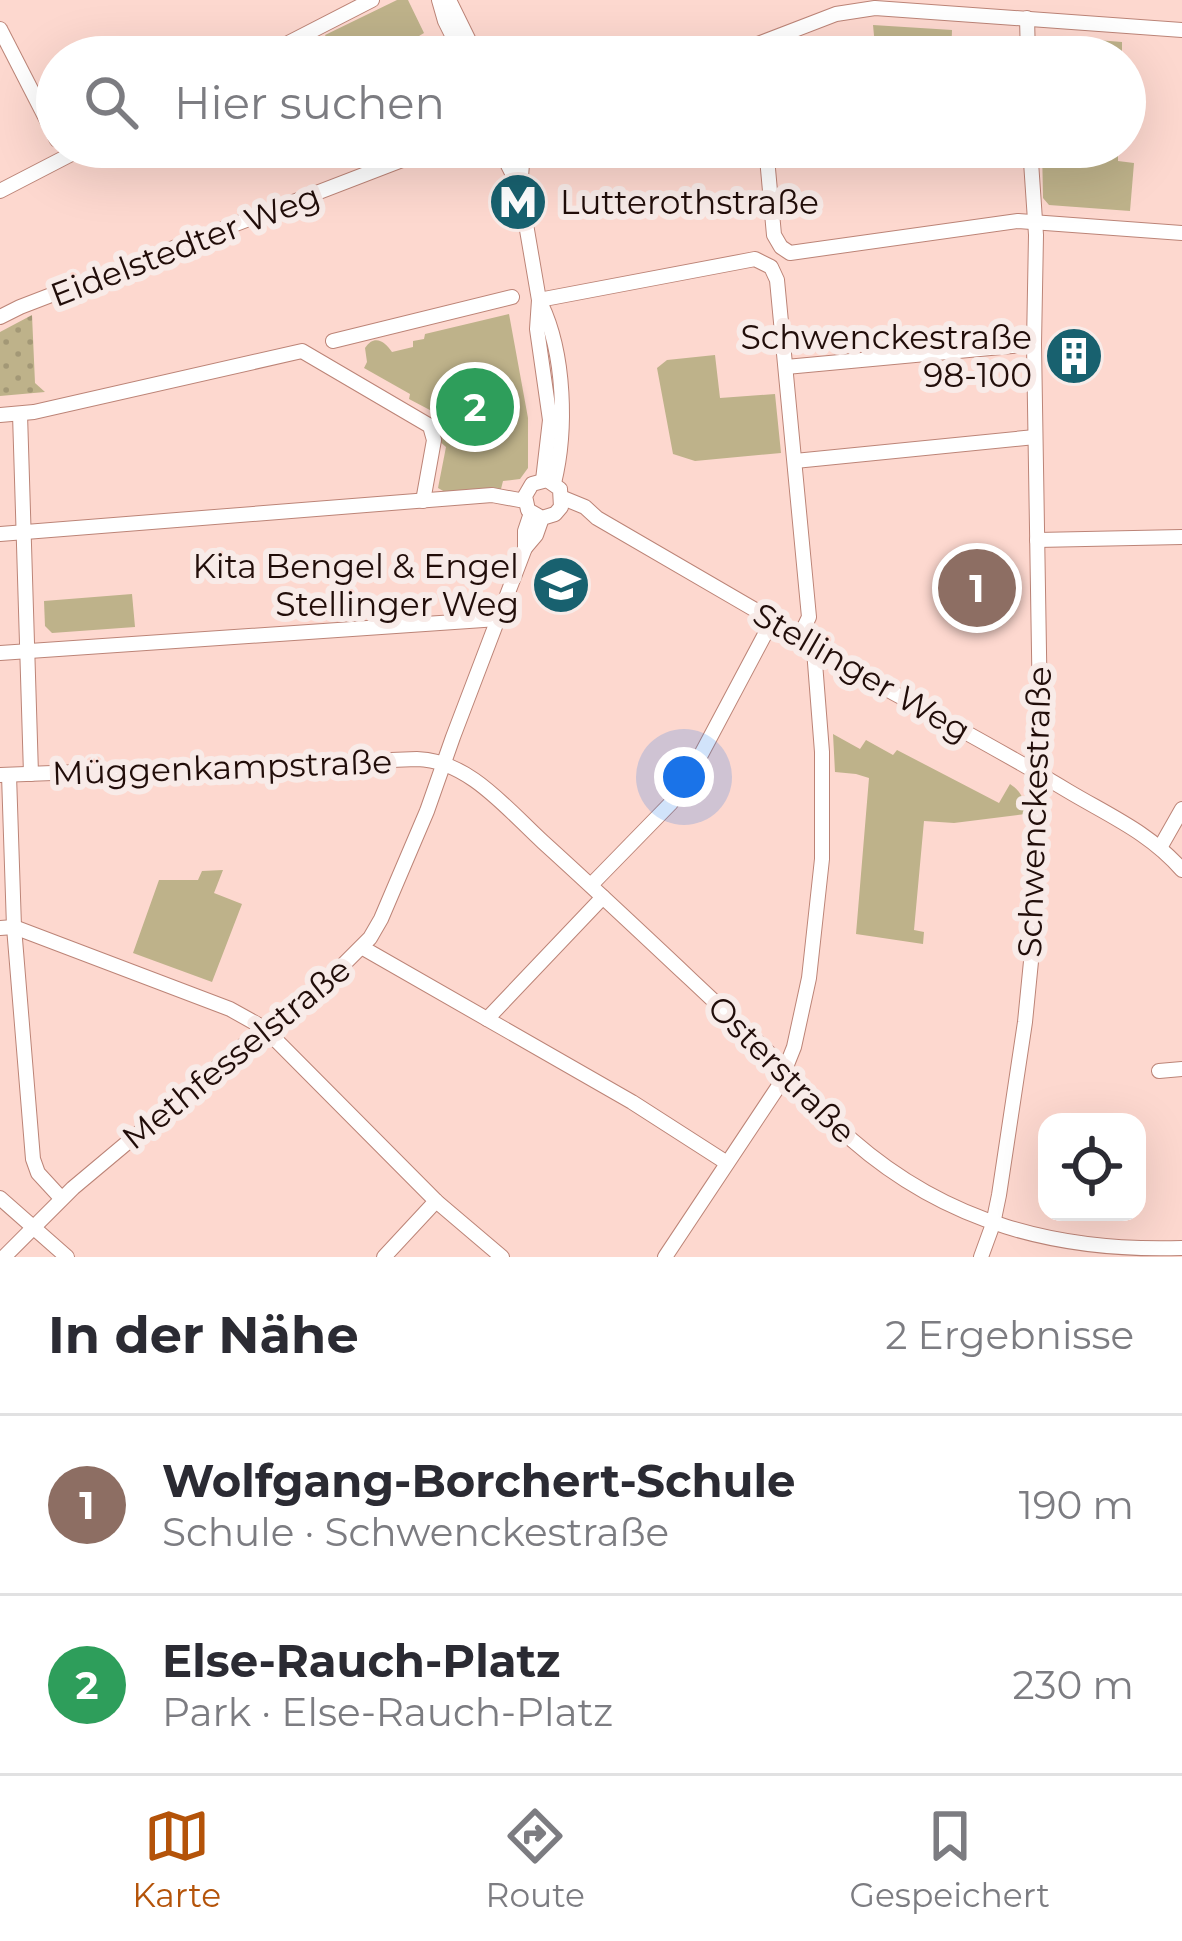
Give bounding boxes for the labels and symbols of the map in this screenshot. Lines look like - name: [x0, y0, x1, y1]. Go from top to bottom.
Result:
- metro station icon: Lutterothstraße: [487, 171, 549, 233]
- street label: Eidelstedter Weg: [45, 175, 325, 315]
- place label: Lutterothstraße: [560, 182, 819, 222]
- place label: Schwenckestraße 98-100: [741, 317, 1032, 395]
- building icon: Schwenckestraße 98-100: [1043, 325, 1105, 387]
- pin: 2: [436, 362, 514, 452]
- pin: 1: [938, 543, 1016, 633]
- place label: Kita Bengel & Engel Stellinger Weg: [192, 546, 519, 624]
- school or university icon: Kita Bengel & Engel Stellinger Weg: [530, 554, 592, 616]
- street label: Stellinger Weg: [746, 594, 978, 750]
- street label: Schwenckestraße: [1009, 666, 1059, 958]
- street label: Müggenkampstraße: [51, 741, 393, 793]
- your location: [654, 747, 714, 807]
- street label: Methfesselstraße: [114, 949, 358, 1157]
- street label: Osterstraße: [700, 987, 864, 1151]

